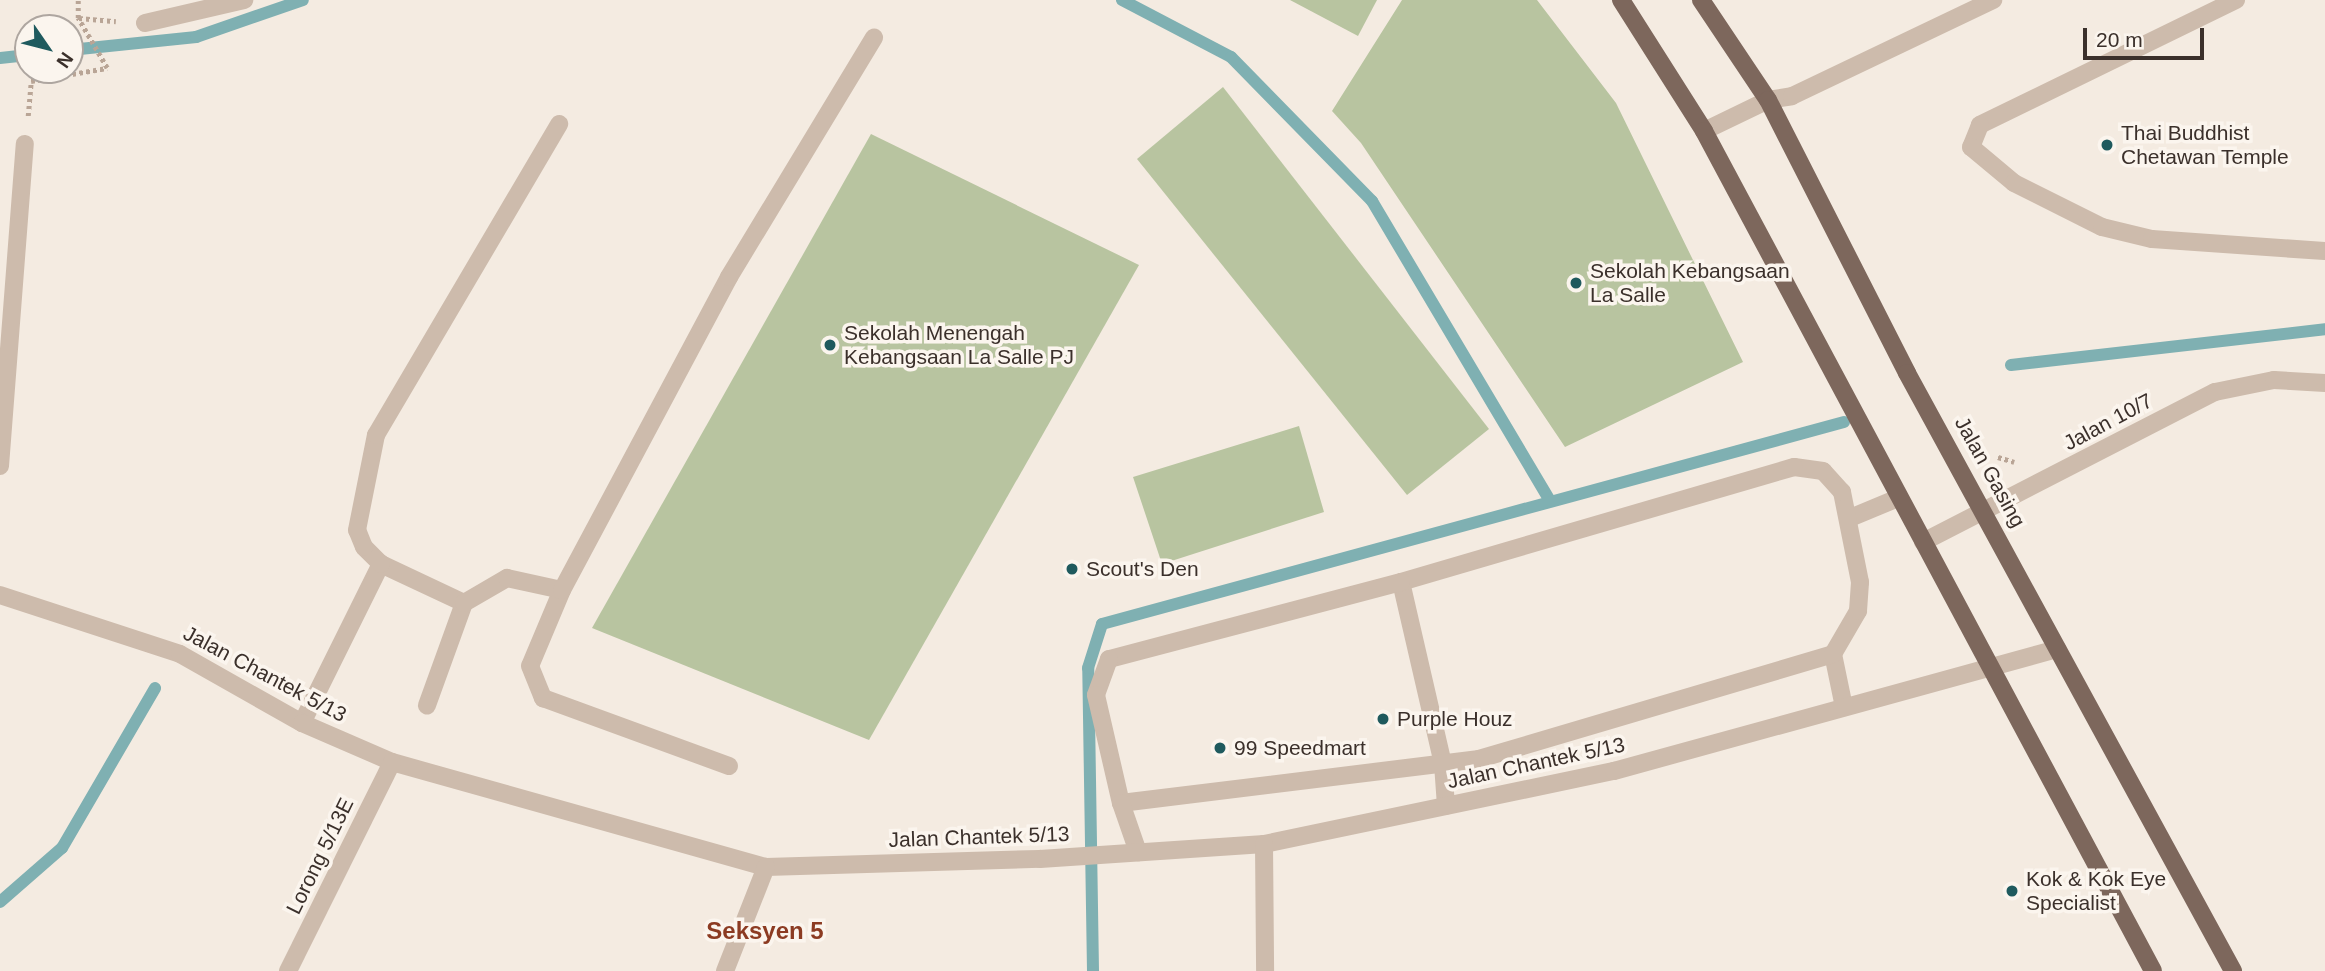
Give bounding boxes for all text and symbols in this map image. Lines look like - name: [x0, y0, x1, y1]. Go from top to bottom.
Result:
- north arrow: [14, 14, 84, 84]
- scale bar: [2087, 14, 2208, 58]
- text: 20 m: [2096, 28, 2143, 51]
- text: N: [52, 49, 78, 72]
- place label: Thai Buddhist Chetawan Temple: [2121, 120, 2289, 170]
- marker: Thai Buddhist Chetawan Temple: [2099, 137, 2115, 153]
- place label: Sekolah Kebangsaan La Salle: [1590, 258, 1790, 308]
- marker: Sekolah Kebangsaan La Salle: [1568, 275, 1584, 291]
- place label: Sekolah Menengah Kebangsaan La Salle PJ: [844, 320, 1074, 370]
- marker: Sekolah Menengah Kebangsaan La Salle PJ: [822, 337, 838, 353]
- street label: Jalan 10/7: [2059, 388, 2157, 456]
- street label: Jalan Gasing: [1949, 412, 2031, 532]
- place label: Scout's Den: [1086, 556, 1199, 582]
- marker: Scout's Den: [1064, 561, 1080, 577]
- street label: Jalan Chantek 5/13: [179, 620, 351, 728]
- place label: Purple Houz: [1397, 706, 1513, 732]
- marker: Purple Houz: [1375, 711, 1391, 727]
- street label: Jalan Chantek 5/13: [1445, 732, 1627, 794]
- place label: 99 Speedmart: [1234, 735, 1366, 761]
- marker: 99 Speedmart: [1212, 740, 1228, 756]
- street label: Lorong 5/13E: [281, 794, 359, 918]
- street label: Jalan Chantek 5/13: [888, 821, 1070, 853]
- place label: Kok & Kok Eye Specialist: [2026, 866, 2166, 916]
- marker: Kok & Kok Eye Specialist: [2004, 883, 2020, 899]
- district label: Seksyen 5: [706, 917, 824, 945]

